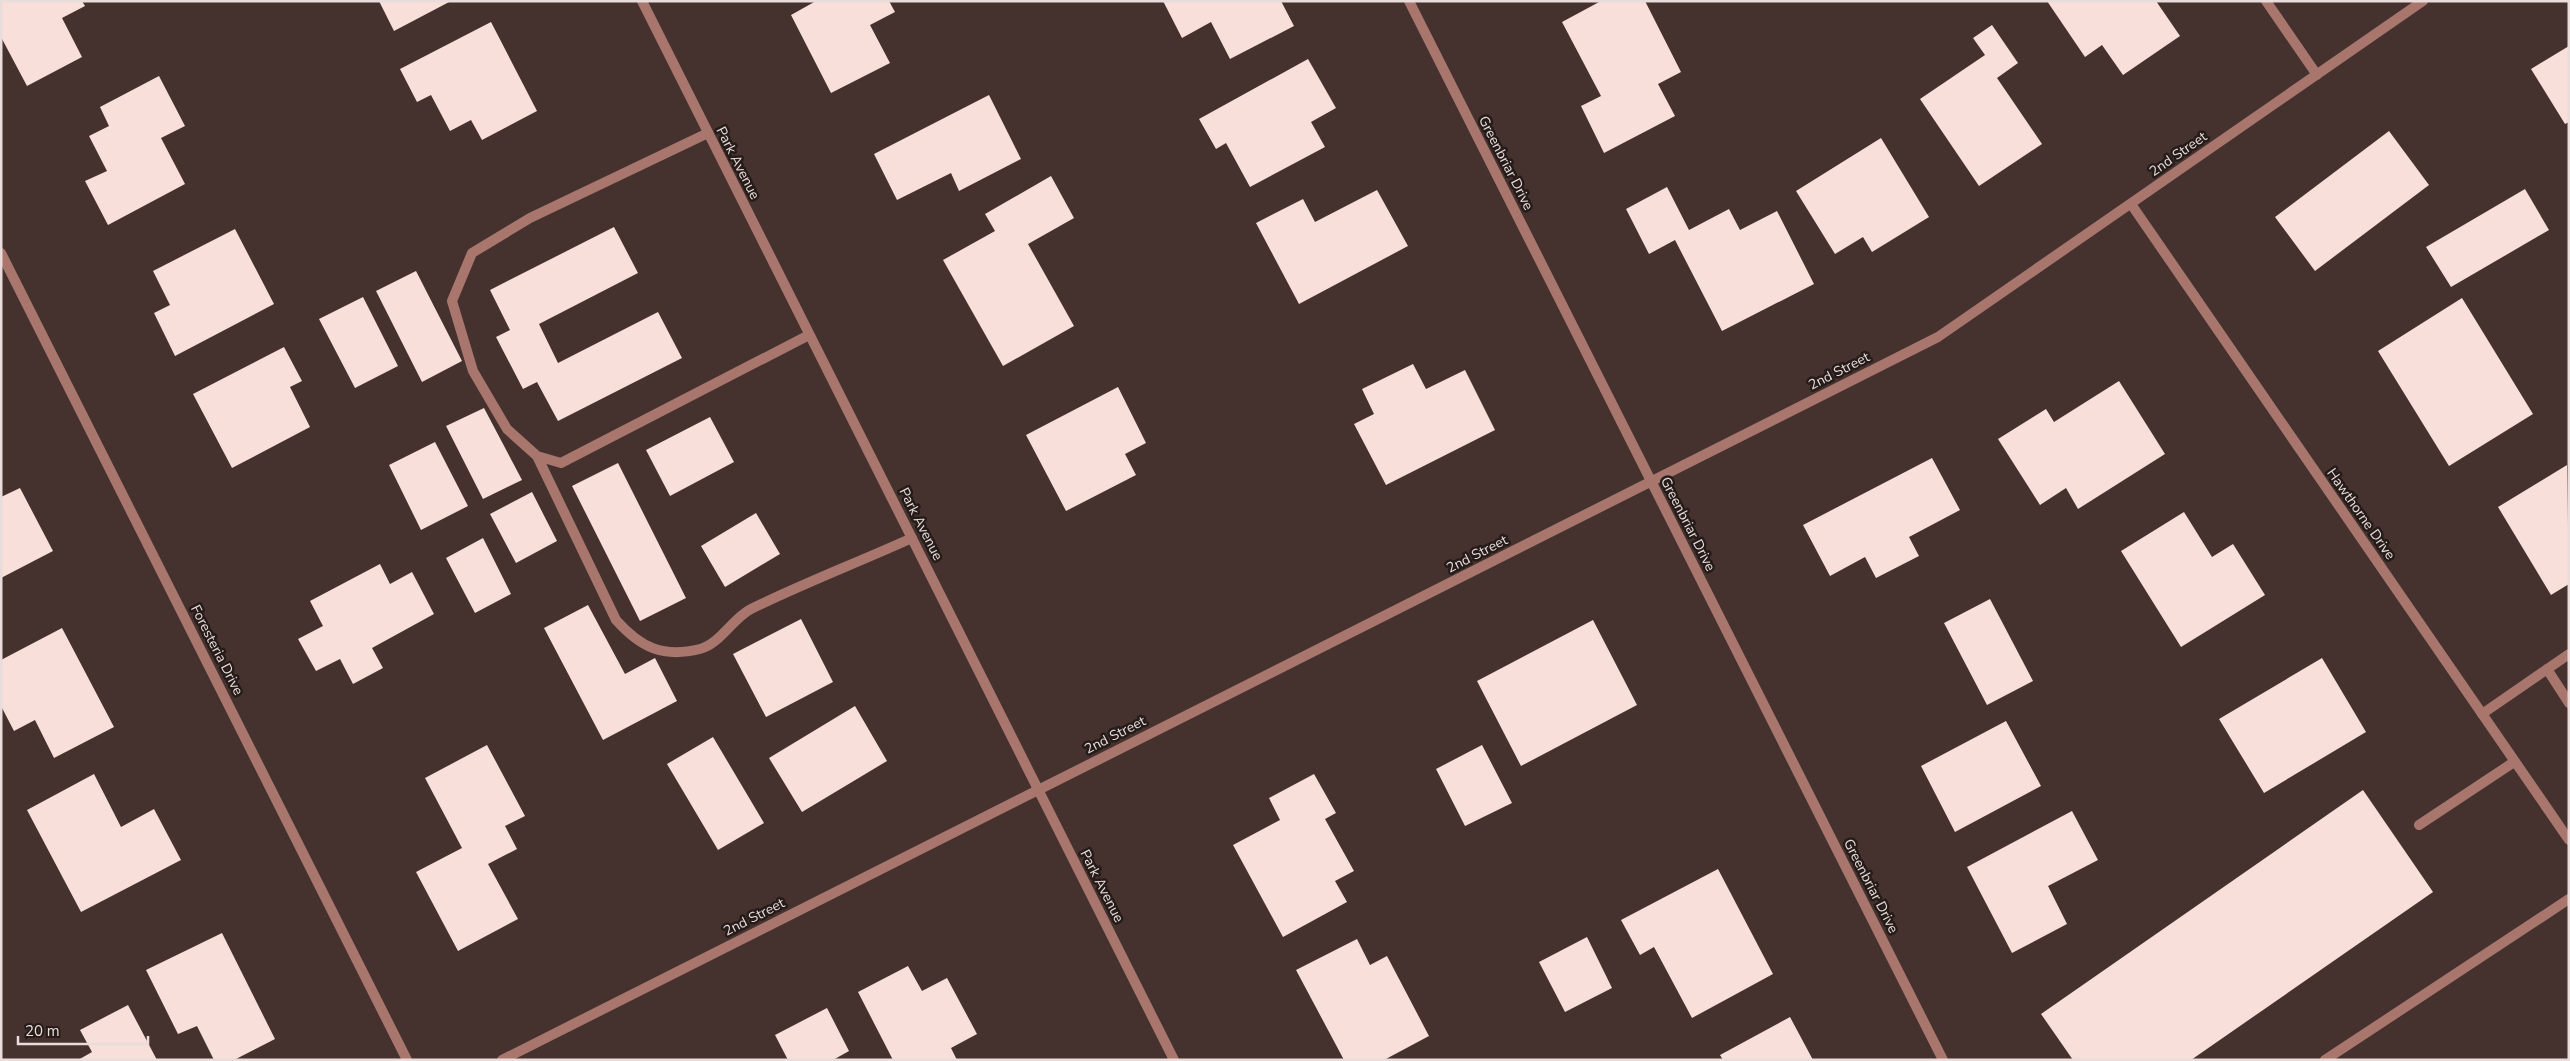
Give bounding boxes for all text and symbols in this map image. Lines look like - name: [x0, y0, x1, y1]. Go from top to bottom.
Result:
- street label: Greenbriar Drive: [1474, 113, 1538, 213]
- street label: Park Avenue: [712, 123, 764, 203]
- street label: 2nd Street: [2145, 127, 2211, 181]
- street label: 2nd Street: [1805, 347, 1873, 395]
- street label: Hawthorne Drive: [2322, 464, 2400, 564]
- street label: Greenbriar Drive: [1656, 474, 1720, 574]
- street label: Park Avenue: [895, 484, 947, 564]
- street label: 2nd Street: [1443, 530, 1511, 578]
- street label: Foresteria Drive: [186, 602, 248, 698]
- street label: 2nd Street: [1081, 711, 1149, 759]
- street label: Greenbriar Drive: [1839, 836, 1903, 936]
- street label: Park Avenue: [1076, 846, 1128, 926]
- street label: 2nd Street: [720, 893, 788, 941]
- scale bar: [18, 1014, 148, 1046]
- text: 20 m: [25, 1021, 60, 1041]

